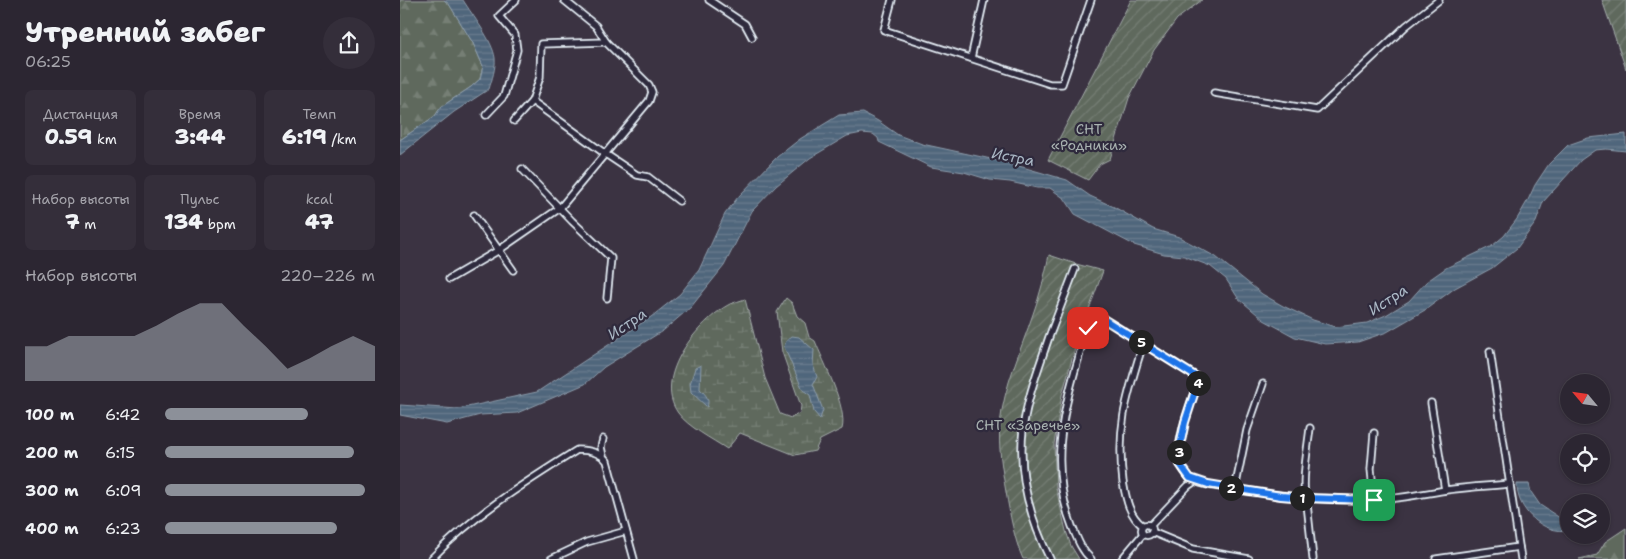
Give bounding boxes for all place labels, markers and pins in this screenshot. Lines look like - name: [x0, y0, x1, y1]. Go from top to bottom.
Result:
- pin: [1067, 307, 1109, 349]
- pin: 5: [1128, 330, 1154, 354]
- pin: 4: [1186, 370, 1210, 396]
- pin: 3: [1166, 440, 1192, 464]
- pin: 2: [1218, 476, 1244, 500]
- pin: [1353, 479, 1395, 521]
- pin: 1: [1290, 486, 1314, 510]

